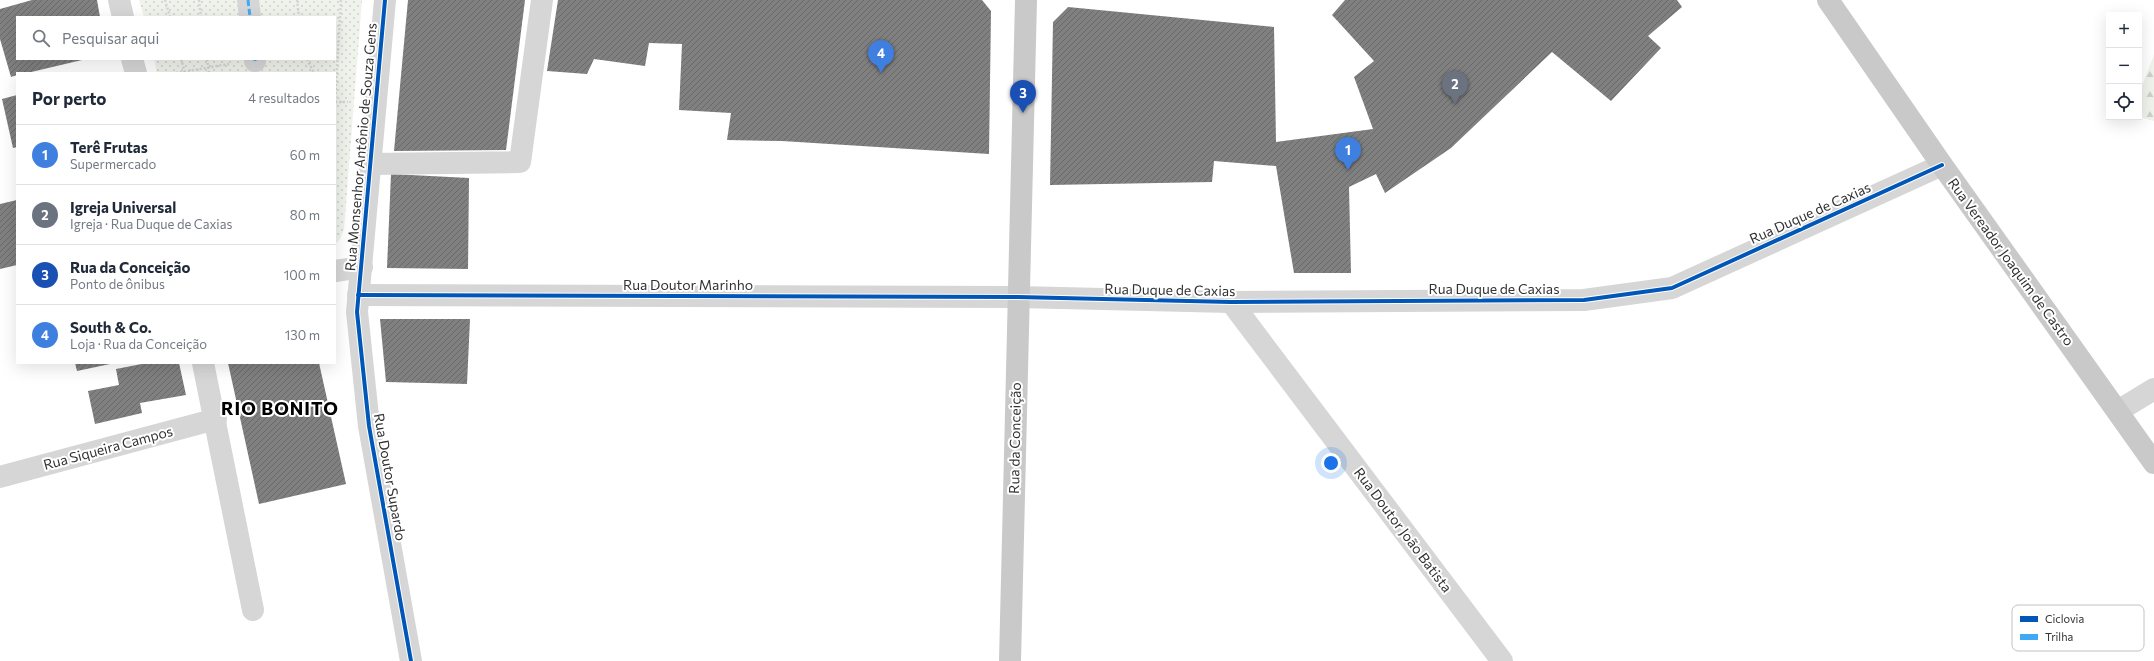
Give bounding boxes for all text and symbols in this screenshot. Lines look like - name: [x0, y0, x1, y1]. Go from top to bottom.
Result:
- map controls: [2106, 12, 2142, 120]
- button: +: [2106, 12, 2142, 48]
- search box: [16, 16, 336, 60]
- street label: Rua Monsenhor Antônio de Souza Gens: [341, 22, 380, 272]
- icon: search: [30, 27, 52, 49]
- text: Pesquisar aqui: [62, 29, 159, 47]
- pin: 4: [868, 40, 894, 73]
- button: −: [2106, 48, 2142, 84]
- pin: 2: [1442, 71, 1468, 104]
- pin: 3: [1010, 80, 1036, 113]
- button: locate: [2106, 84, 2142, 120]
- text: Por perto: [32, 88, 107, 109]
- text: 4 resultados: [248, 90, 320, 106]
- pin: 1: [1335, 137, 1361, 170]
- text: Terê Frutas: [70, 138, 148, 156]
- text: 1: [42, 147, 48, 163]
- text: 60 m: [290, 147, 320, 163]
- text: Supermercado: [70, 156, 156, 172]
- street label: Rua Vereador Joaquim de Castro: [1945, 175, 2078, 349]
- street label: Rua Duque de Caxias: [1746, 178, 1873, 247]
- text: Igreja Universal: [70, 198, 176, 216]
- text: 2: [41, 207, 49, 223]
- text: 80 m: [290, 207, 320, 223]
- text: Igreja · Rua Duque de Caxias: [70, 216, 232, 232]
- text: Rua da Conceição: [70, 258, 190, 276]
- text: 3: [41, 267, 49, 283]
- text: 100 m: [284, 267, 320, 283]
- text: Ponto de ônibus: [70, 276, 165, 292]
- street label: Rua Doutor Marinho: [623, 276, 753, 293]
- street label: Rua Duque de Caxias: [1104, 280, 1236, 299]
- street label: Rua Duque de Caxias: [1428, 280, 1560, 297]
- text: South & Co.: [70, 318, 152, 336]
- text: 4: [41, 327, 49, 343]
- text: 130 m: [285, 327, 320, 343]
- text: Loja · Rua da Conceição: [70, 336, 207, 352]
- street label: Rua da Conceição: [1005, 382, 1024, 494]
- district label: RIO BONITO: [221, 397, 339, 419]
- street label: Rua Doutor Supardo: [371, 412, 410, 542]
- street label: Rua Siqueira Campos: [41, 422, 174, 473]
- your location: [1321, 453, 1341, 473]
- street label: Rua Doutor João Batista: [1351, 464, 1456, 595]
- legend: [2012, 605, 2144, 651]
- text: Ciclovia: [2045, 612, 2084, 625]
- text: Trilha: [2045, 630, 2073, 643]

